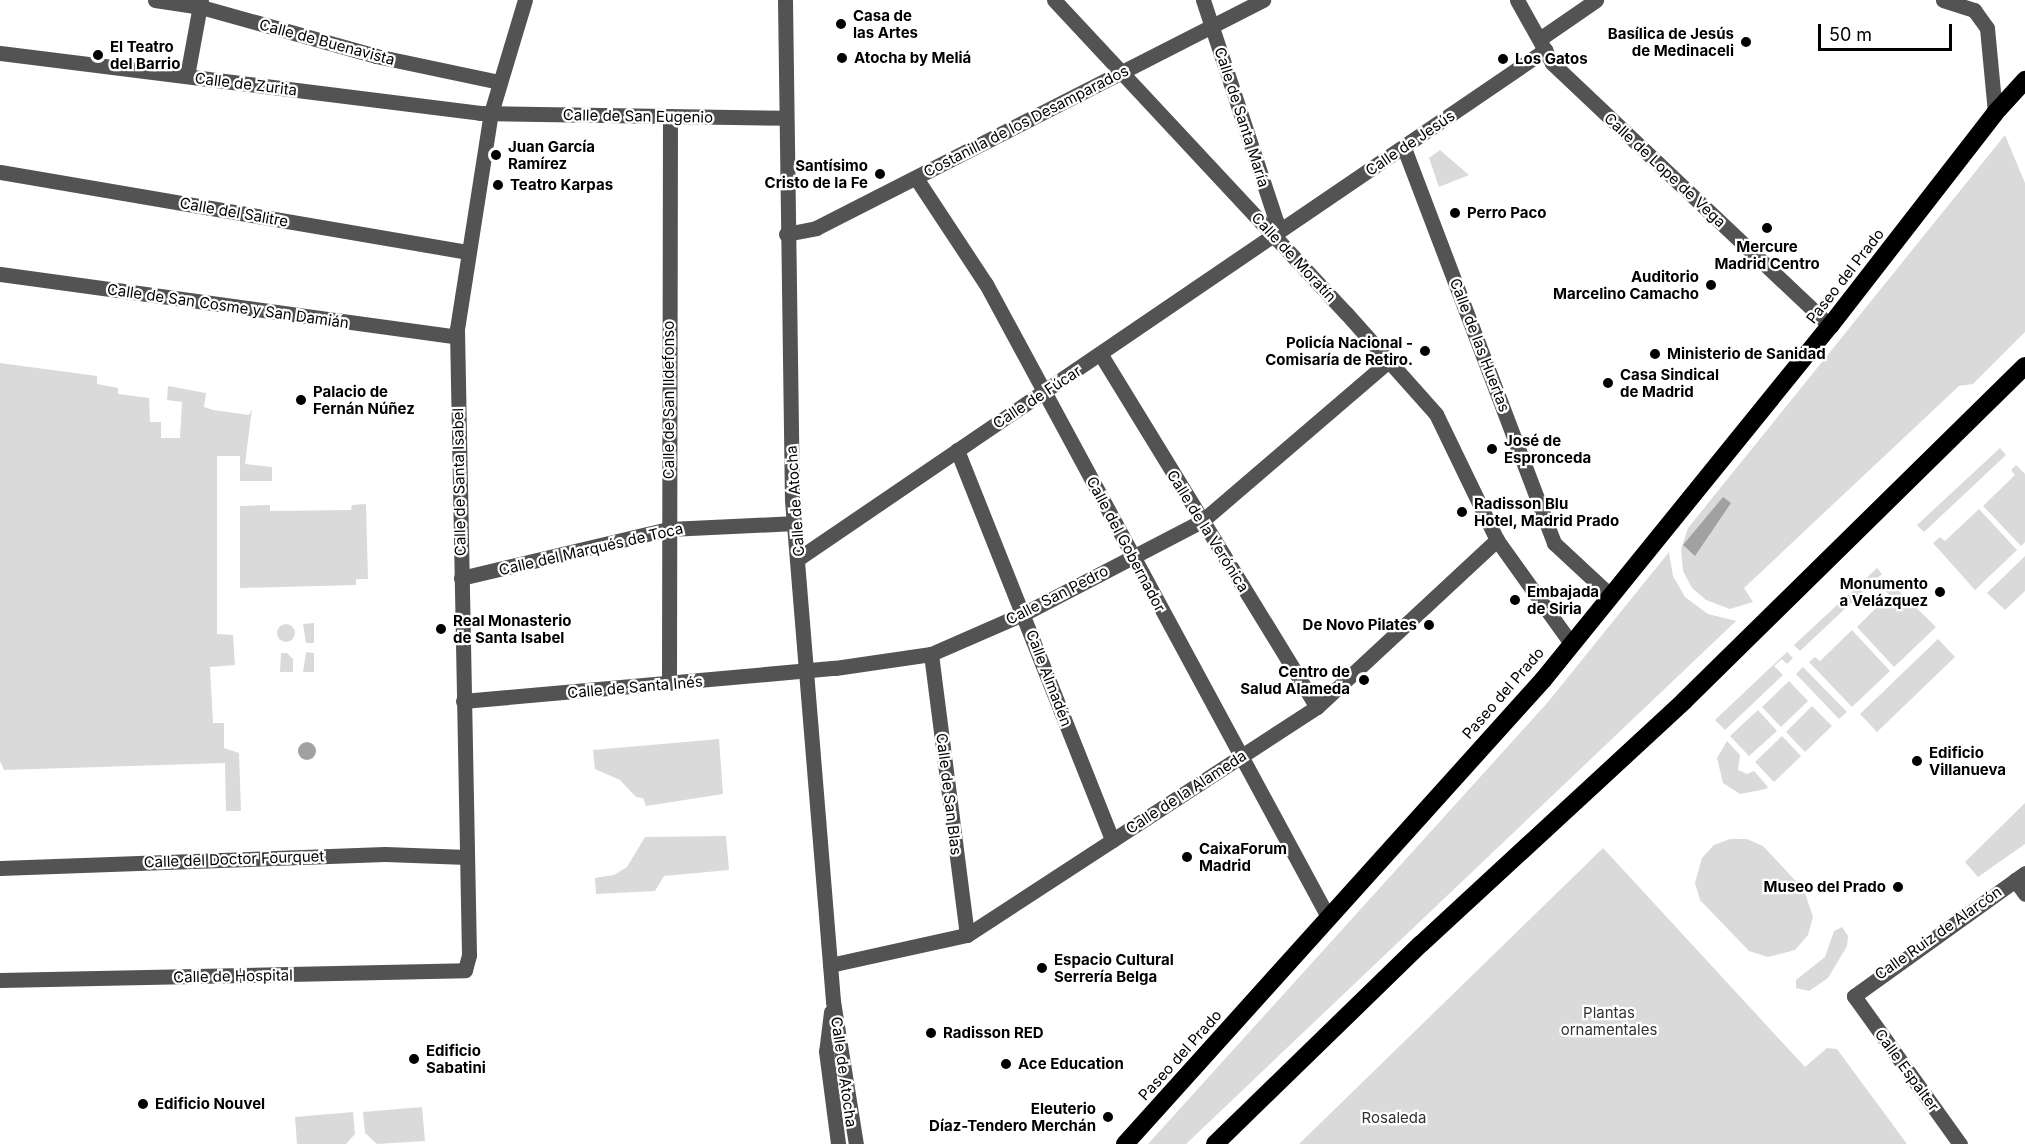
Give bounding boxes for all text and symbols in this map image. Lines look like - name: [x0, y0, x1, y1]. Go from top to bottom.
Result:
- place label: Casa de las Artes: [853, 6, 918, 41]
- scale bar: [1821, 12, 1954, 50]
- street label: Calle de Buenavista: [257, 15, 397, 69]
- marker: Casa de las Artes: [834, 17, 848, 31]
- place label: Basílica de Jesús de Medinaceli: [1608, 24, 1734, 59]
- text: 50 m: [1829, 24, 1872, 45]
- marker: Basílica de Jesús de Medinaceli: [1739, 35, 1753, 49]
- place label: El Teatro del Barrio: [110, 37, 180, 72]
- street label: Calle de Santa María: [1211, 45, 1273, 189]
- marker: El Teatro del Barrio: [91, 48, 105, 62]
- place label: Atocha by Meliá: [854, 49, 971, 67]
- place label: Los Gatos: [1515, 50, 1588, 68]
- marker: Atocha by Meliá: [835, 51, 849, 65]
- marker: Los Gatos: [1496, 52, 1510, 66]
- street label: Costanilla de los Desamparados: [921, 61, 1131, 181]
- street label: Calle de Zurita: [194, 69, 298, 99]
- street label: Calle de San Eugenio: [563, 106, 713, 126]
- street label: Calle de Jesús: [1362, 107, 1458, 179]
- street label: Calle de Lope de Vega: [1601, 109, 1729, 231]
- place label: Juan García Ramírez: [508, 137, 595, 172]
- marker: Juan García Ramírez: [489, 148, 503, 162]
- place label: Santísimo Cristo de la Fe: [765, 156, 868, 191]
- marker: Santísimo Cristo de la Fe: [873, 167, 887, 181]
- place label: Teatro Karpas: [510, 176, 613, 194]
- marker: Teatro Karpas: [491, 178, 505, 192]
- street label: Calle del Salitre: [178, 194, 290, 230]
- place label: Perro Paco: [1467, 204, 1547, 222]
- marker: Perro Paco: [1448, 206, 1462, 220]
- street label: Calle de Moratín: [1248, 209, 1340, 305]
- marker: Mercure Madrid Centro: [1760, 221, 1774, 235]
- street label: Paseo del Prado: [1802, 225, 1888, 327]
- place label: Mercure Madrid Centro: [1714, 237, 1820, 272]
- place label: Auditorio Marcelino Camacho: [1553, 267, 1699, 302]
- street label: Calle de las Huertas: [1446, 276, 1514, 414]
- marker: Auditorio Marcelino Camacho: [1704, 278, 1718, 292]
- street label: Calle de San Cosme y San Damián: [106, 280, 350, 332]
- street label: Calle de San Ildefonso: [660, 321, 678, 479]
- place label: Policía Nacional - Comisaría de Retiro.: [1265, 333, 1413, 368]
- marker: Policía Nacional - Comisaría de Retiro.: [1418, 344, 1432, 358]
- place label: Ministerio de Sanidad: [1667, 345, 1826, 363]
- marker: Ministerio de Sanidad: [1648, 347, 1662, 361]
- street label: Calle de Fúcar: [989, 362, 1085, 432]
- place label: Casa Sindical de Madrid: [1620, 365, 1719, 400]
- marker: Casa Sindical de Madrid: [1601, 376, 1615, 390]
- place label: Palacio de Fernán Núñez: [313, 382, 415, 417]
- marker: Palacio de Fernán Núñez: [294, 393, 308, 407]
- street label: Calle de Santa Isabel: [449, 408, 469, 556]
- place label: José de Espronceda: [1504, 431, 1591, 466]
- marker: José de Espronceda: [1485, 442, 1499, 456]
- street label: Calle de Atocha: [782, 445, 808, 557]
- street label: Calle de la Verónica: [1163, 467, 1253, 595]
- street label: Calle del Gobernador: [1083, 473, 1169, 615]
- place label: Radisson Blu Hotel, Madrid Prado: [1474, 494, 1620, 529]
- marker: Radisson Blu Hotel, Madrid Prado: [1455, 505, 1469, 519]
- street label: Calle del Marqués de Toca: [497, 519, 685, 579]
- street label: Calle San Pedro: [1003, 561, 1111, 629]
- place label: Monumento a Velázquez: [1839, 574, 1928, 609]
- place label: Embajada de Siria: [1527, 582, 1599, 617]
- marker: Monumento a Velázquez: [1933, 585, 1947, 599]
- marker: Embajada de Siria: [1508, 593, 1522, 607]
- place label: Real Monasterio de Santa Isabel: [453, 611, 571, 646]
- place label: De Novo Pilates: [1303, 616, 1417, 634]
- marker: De Novo Pilates: [1422, 618, 1436, 632]
- marker: Real Monasterio de Santa Isabel: [434, 622, 448, 636]
- street label: Calle Almadén: [1022, 627, 1076, 729]
- street label: Paseo del Prado: [1458, 644, 1548, 742]
- place label: Centro de Salud Alameda: [1240, 662, 1350, 697]
- marker: Centro de Salud Alameda: [1355, 671, 1373, 689]
- street label: Calle de Santa Inés: [567, 672, 703, 702]
- street label: Calle de San Blas: [933, 732, 965, 856]
- place label: Edificio Villanueva: [1929, 743, 2006, 778]
- street label: Calle de la Alameda: [1122, 746, 1250, 838]
- marker: Edificio Villanueva: [1910, 754, 1924, 768]
- place label: CaixaForum Madrid: [1199, 839, 1287, 874]
- street label: Calle del Doctor Fourquet: [143, 847, 325, 871]
- marker: CaixaForum Madrid: [1180, 850, 1194, 864]
- place label: Museo del Prado: [1764, 878, 1886, 896]
- marker: Museo del Prado: [1891, 880, 1905, 894]
- street label: Calle Ruiz de Alarcón: [1871, 882, 2005, 984]
- place label: Espacio Cultural Serrería Belga: [1054, 950, 1174, 985]
- marker: Espacio Cultural Serrería Belga: [1035, 961, 1049, 975]
- street label: Calle de Hospital: [173, 966, 293, 986]
- park label: Plantas ornamentales: [1561, 1003, 1657, 1038]
- street label: Paseo del Prado: [1135, 1006, 1225, 1104]
- street label: Calle de Atocha: [827, 1016, 861, 1128]
- place label: Radisson RED: [943, 1024, 1044, 1042]
- street label: Calle Espalter: [1871, 1025, 1943, 1115]
- marker: Radisson RED: [924, 1026, 938, 1040]
- place label: Edificio Sabatini: [426, 1041, 486, 1076]
- marker: Edificio Sabatini: [407, 1052, 421, 1066]
- place label: Ace Education: [1018, 1055, 1124, 1073]
- marker: Ace Education: [999, 1057, 1013, 1071]
- place label: Edificio Nouvel: [155, 1095, 265, 1113]
- marker: Edificio Nouvel: [136, 1097, 150, 1111]
- place label: Eleuterio Díaz-Tendero Merchán: [929, 1099, 1096, 1134]
- park label: Rosaleda: [1362, 1109, 1426, 1127]
- marker: Eleuterio Díaz-Tendero Merchán: [1101, 1110, 1115, 1124]

